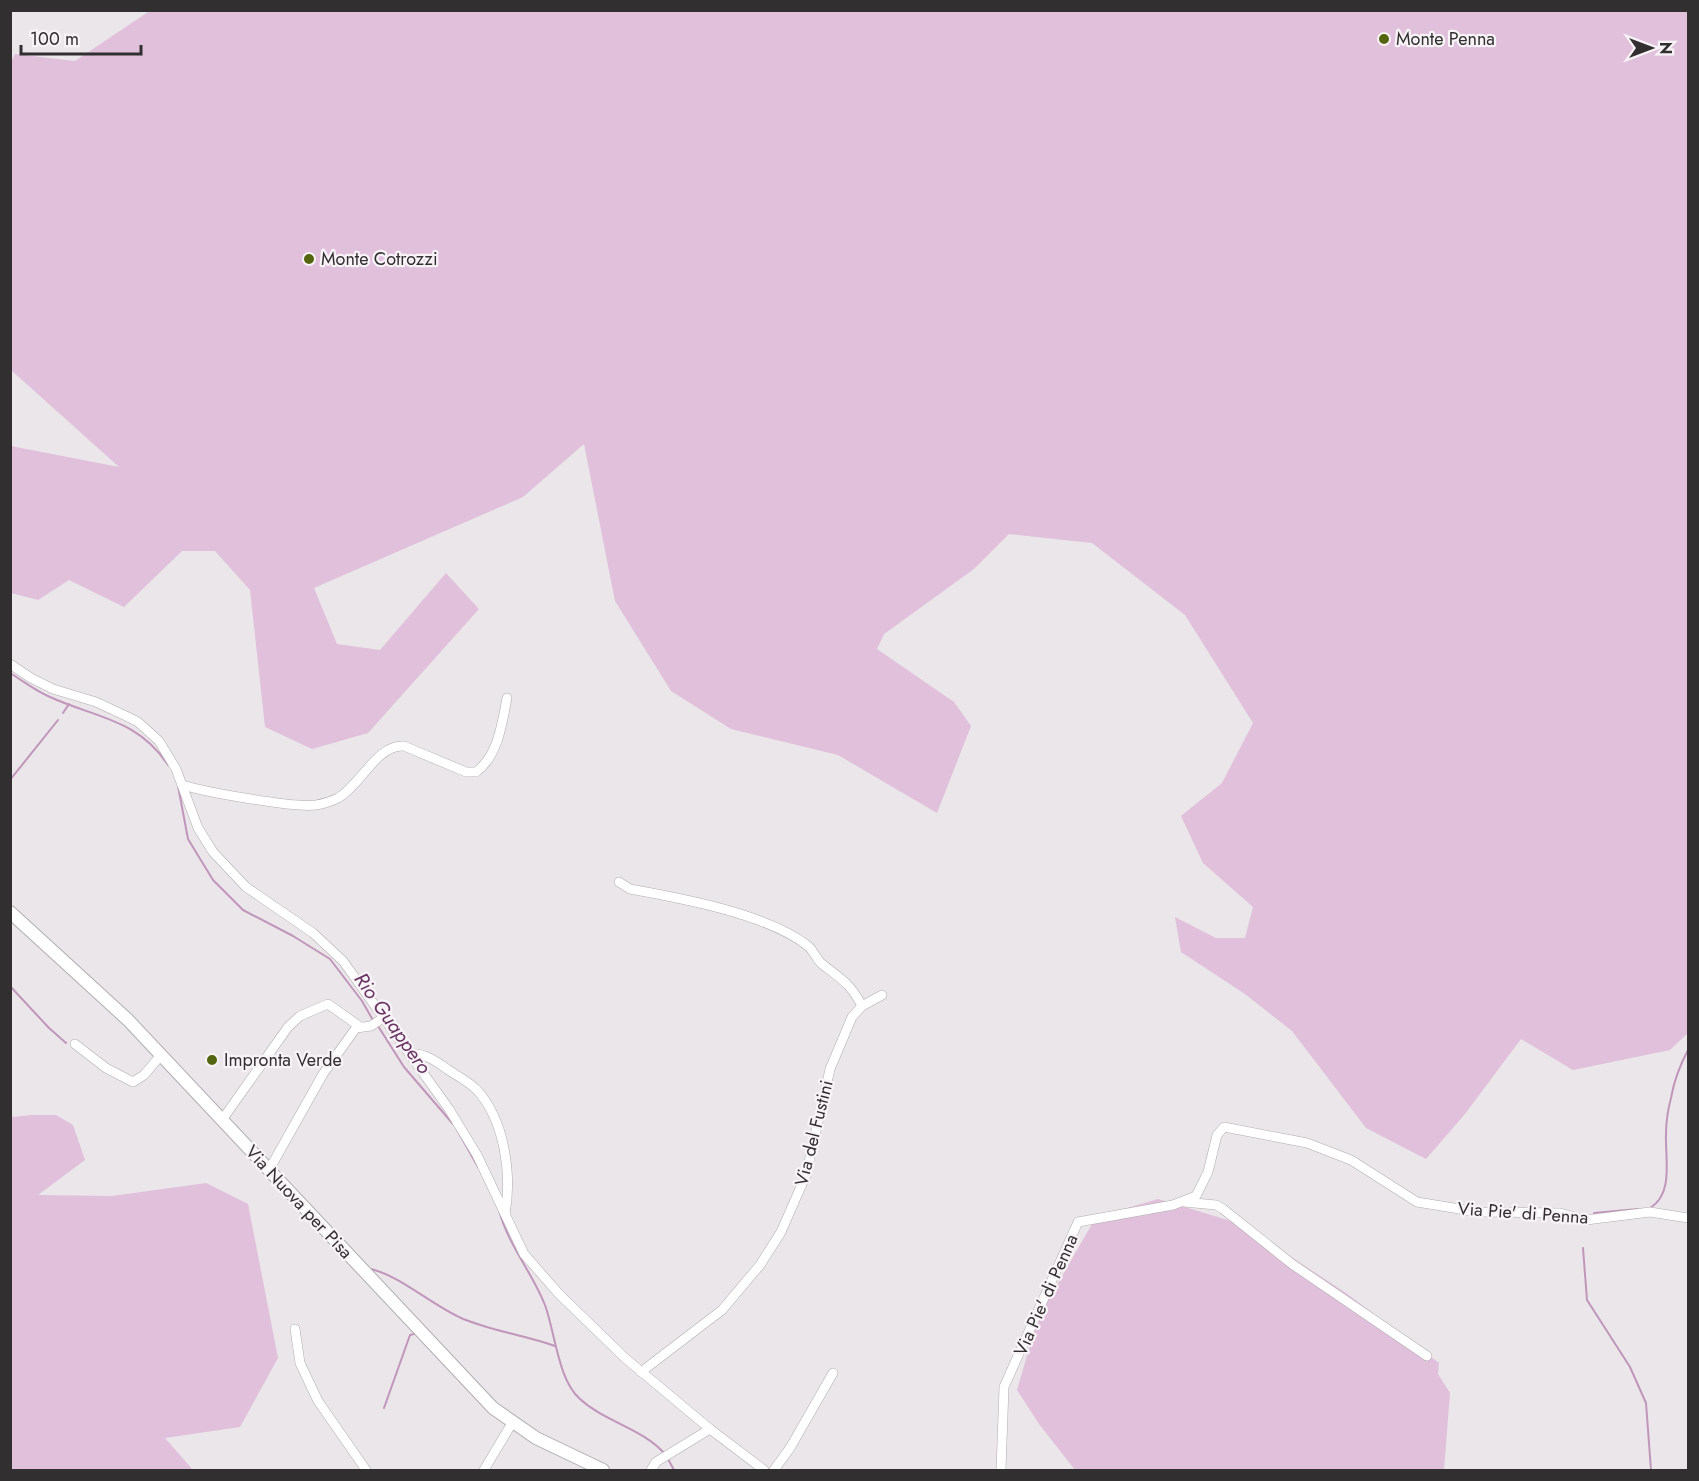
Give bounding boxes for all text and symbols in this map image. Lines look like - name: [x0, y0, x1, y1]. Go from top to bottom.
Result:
- scale bar: [21, 18, 141, 56]
- north arrow: [1621, 18, 1681, 78]
- text: 100 m: [30, 26, 79, 52]
- place label: Monte Penna: [1396, 26, 1495, 52]
- marker: Monte Penna: [1377, 32, 1391, 46]
- text: N: [1654, 42, 1677, 54]
- place label: Monte Cotrozzi: [321, 246, 438, 272]
- marker: Monte Cotrozzi: [302, 252, 316, 266]
- water label: Rio Guappero: [347, 967, 439, 1080]
- place label: Impronta Verde: [224, 1047, 342, 1073]
- marker: Impronta Verde: [205, 1053, 219, 1067]
- street label: Via del Fustini: [788, 1077, 840, 1189]
- street label: Via Nuova per Pisa: [239, 1139, 359, 1265]
- street label: Via Pie' di Penna: [1457, 1195, 1589, 1231]
- street label: Via Pie' di Penna: [1007, 1230, 1085, 1360]

